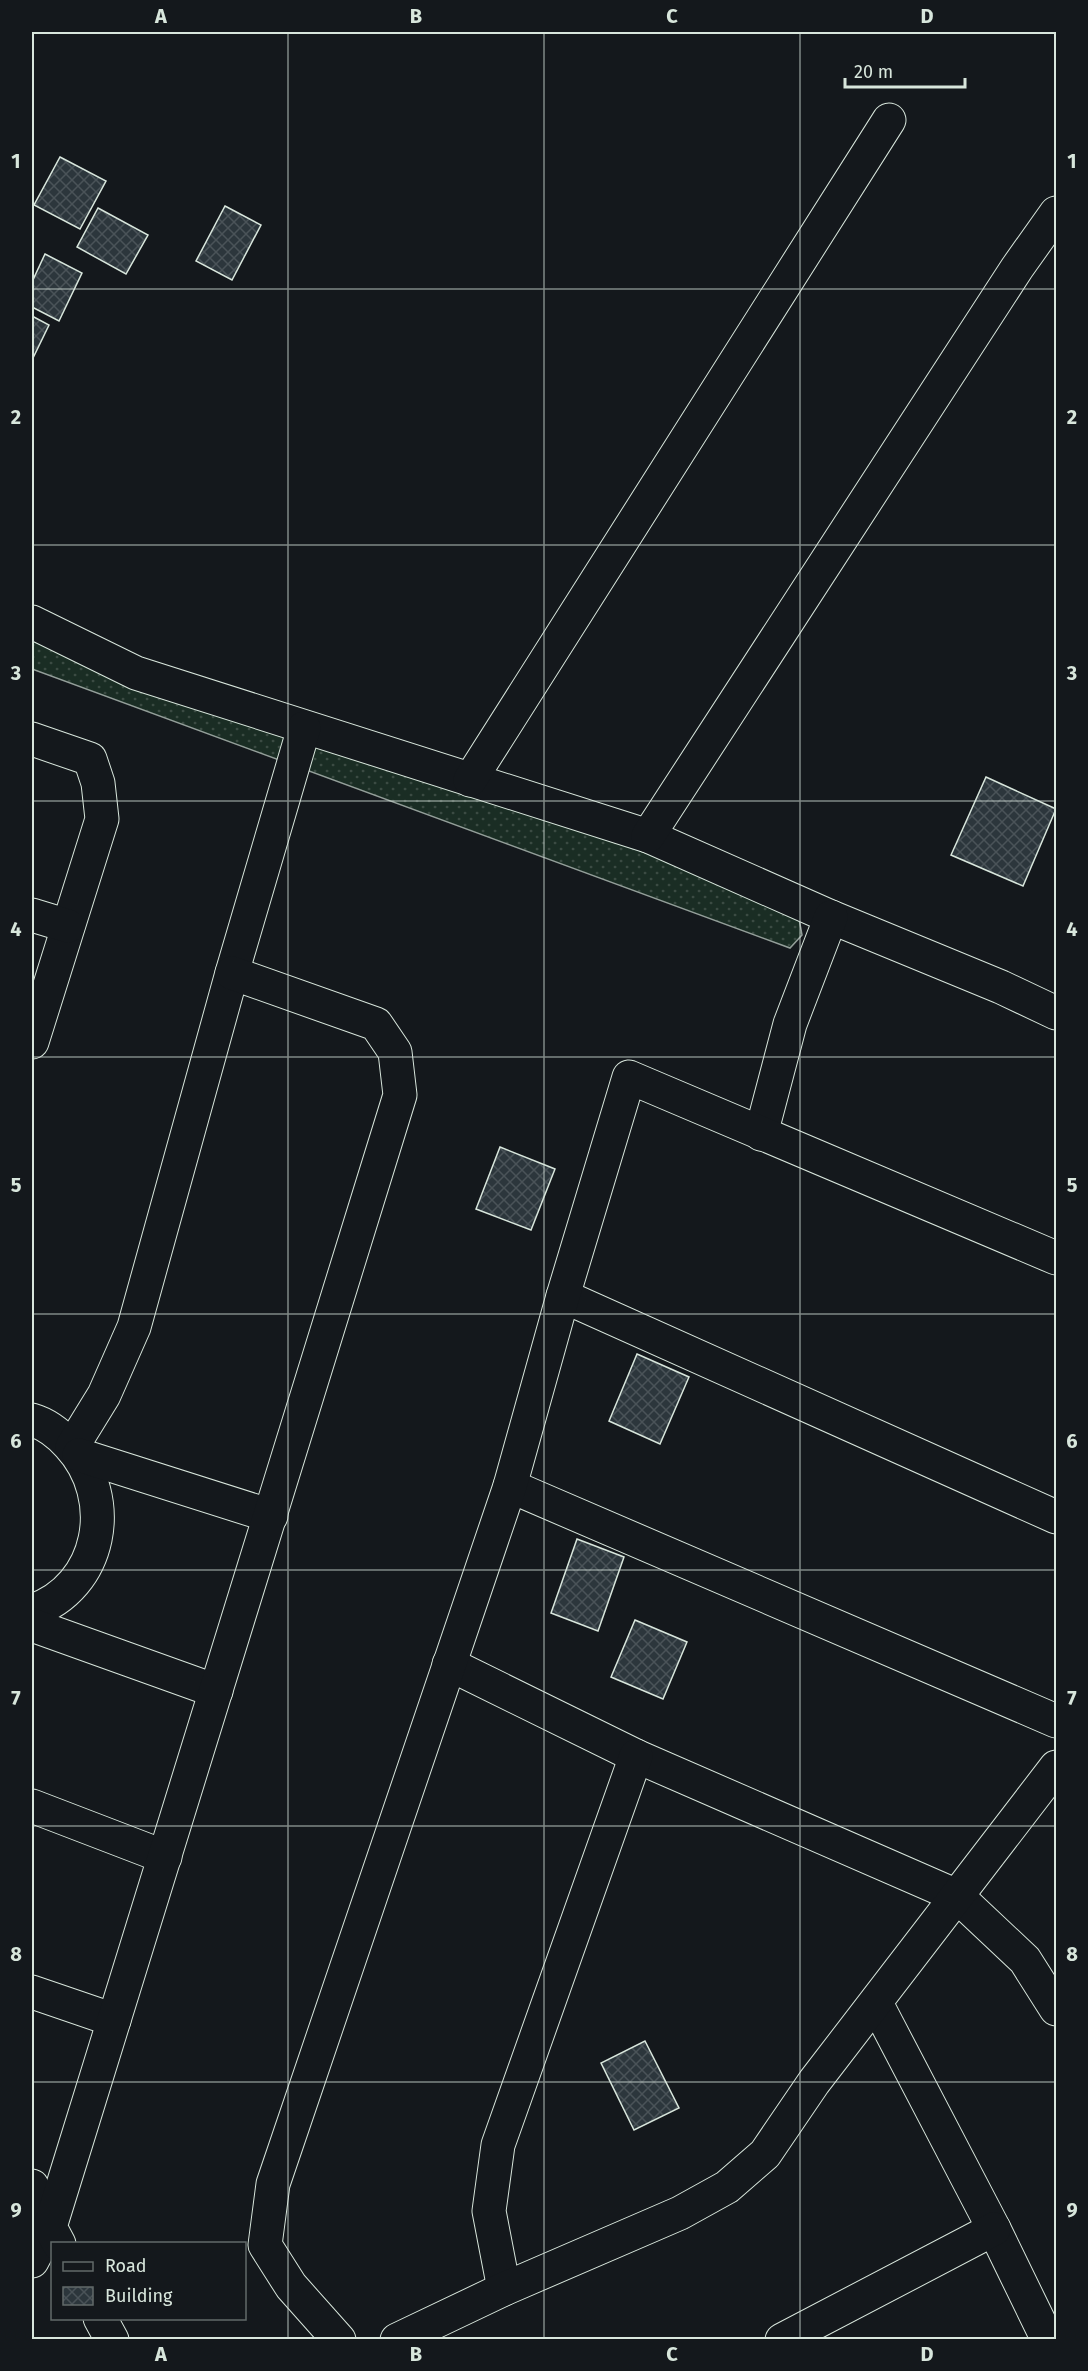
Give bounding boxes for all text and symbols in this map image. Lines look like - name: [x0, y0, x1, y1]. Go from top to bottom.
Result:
- text: A: [154, 4, 168, 28]
- text: B: [410, 4, 422, 28]
- text: C: [666, 4, 678, 28]
- text: D: [920, 4, 934, 28]
- scale bar: [845, 51, 965, 89]
- text: 20 m: [854, 61, 893, 83]
- text: 1: [11, 149, 21, 173]
- text: 1: [1067, 149, 1077, 173]
- text: 2: [11, 405, 21, 429]
- text: 2: [1067, 405, 1077, 429]
- text: 3: [10, 661, 21, 685]
- text: 3: [1066, 661, 1077, 685]
- text: 4: [10, 917, 22, 941]
- text: 4: [1066, 917, 1078, 941]
- text: 5: [11, 1173, 22, 1197]
- text: 5: [1067, 1173, 1078, 1197]
- text: 6: [10, 1429, 22, 1453]
- text: 6: [1066, 1429, 1078, 1453]
- text: 7: [11, 1686, 21, 1710]
- text: 7: [1067, 1686, 1077, 1710]
- text: 8: [10, 1942, 22, 1966]
- text: 8: [1066, 1942, 1078, 1966]
- text: 9: [10, 2198, 22, 2222]
- text: 9: [1066, 2198, 1078, 2222]
- legend: [51, 2242, 246, 2320]
- text: Road: [105, 2255, 147, 2277]
- text: Building: [105, 2285, 173, 2307]
- text: A: [154, 2342, 168, 2366]
- text: B: [410, 2342, 422, 2366]
- text: C: [666, 2342, 678, 2366]
- text: D: [920, 2342, 934, 2366]

